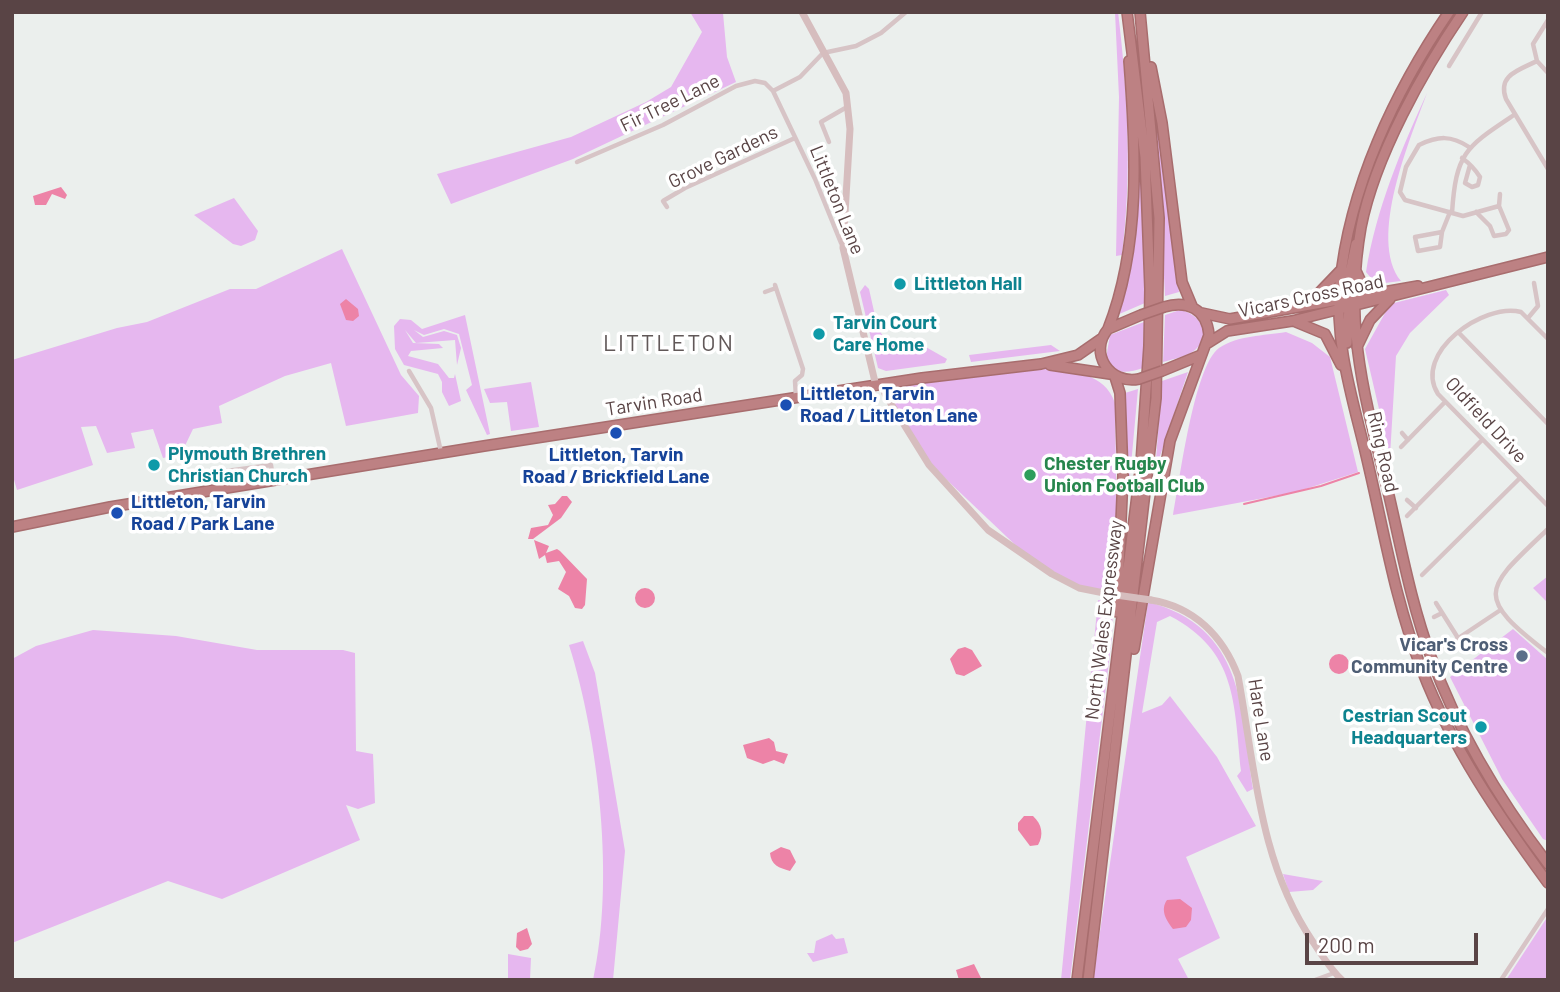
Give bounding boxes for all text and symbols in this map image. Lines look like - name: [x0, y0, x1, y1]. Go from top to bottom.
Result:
- street label: Fir Tree Lane: [617, 69, 723, 137]
- street label: Grove Gardens: [665, 121, 781, 193]
- street label: Littleton Lane: [805, 142, 869, 258]
- street label: Vicars Cross Road: [1236, 269, 1386, 323]
- place label: Littleton Hall: [914, 273, 1022, 295]
- marker: Littleton Hall: [892, 276, 908, 292]
- place label: Tarvin Court Care Home: [833, 312, 937, 356]
- marker: Tarvin Court Care Home: [811, 326, 827, 342]
- district label: LITTLETON: [604, 329, 734, 357]
- street label: Oldfield Drive: [1440, 372, 1532, 468]
- street label: Tarvin Road: [604, 383, 704, 421]
- place label: Littleton, Tarvin Road / Littleton Lane: [800, 383, 978, 427]
- marker: Littleton, Tarvin Road / Littleton Lane: [778, 397, 794, 413]
- street label: Ring Road: [1363, 409, 1403, 495]
- marker: Littleton, Tarvin Road / Brickfield Lane: [608, 425, 624, 441]
- place label: Plymouth Brethren Christian Church: [168, 443, 326, 487]
- place label: Littleton, Tarvin Road / Brickfield Lane: [522, 444, 710, 488]
- place label: Chester Rugby Union Football Club: [1044, 453, 1205, 497]
- marker: Plymouth Brethren Christian Church: [146, 457, 162, 473]
- marker: Chester Rugby Union Football Club: [1022, 467, 1038, 483]
- place label: Littleton, Tarvin Road / Park Lane: [131, 491, 275, 535]
- marker: Littleton, Tarvin Road / Park Lane: [109, 505, 125, 521]
- street label: North Wales Expressway: [1080, 519, 1128, 721]
- place label: Vicar's Cross Community Centre: [1351, 634, 1508, 678]
- marker: Vicar's Cross Community Centre: [1514, 648, 1530, 664]
- street label: Hare Lane: [1243, 677, 1279, 763]
- place label: Cestrian Scout Headquarters: [1343, 705, 1467, 749]
- marker: Cestrian Scout Headquarters: [1473, 719, 1489, 735]
- scale bar: [1308, 918, 1481, 962]
- text: 200 m: [1318, 932, 1375, 957]

